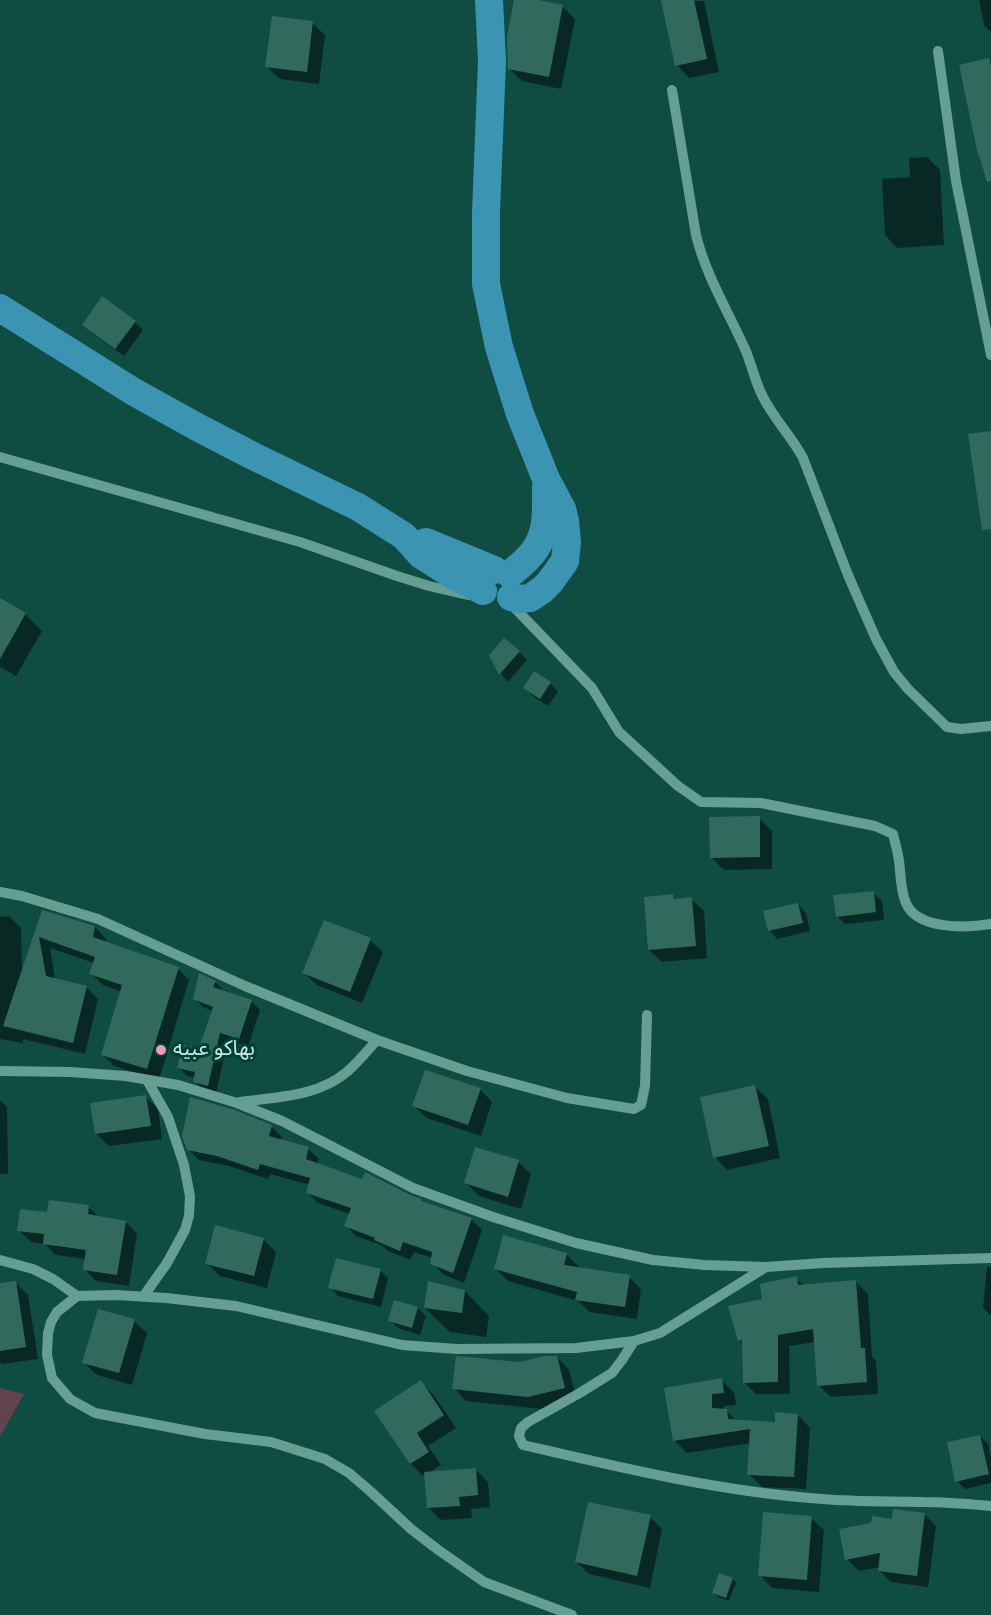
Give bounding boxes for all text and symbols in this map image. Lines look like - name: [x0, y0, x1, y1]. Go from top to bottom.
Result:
- place label: بهاكو عبيه: [173, 1037, 255, 1063]
- marker: بهاكو عبيه: [154, 1043, 168, 1057]

